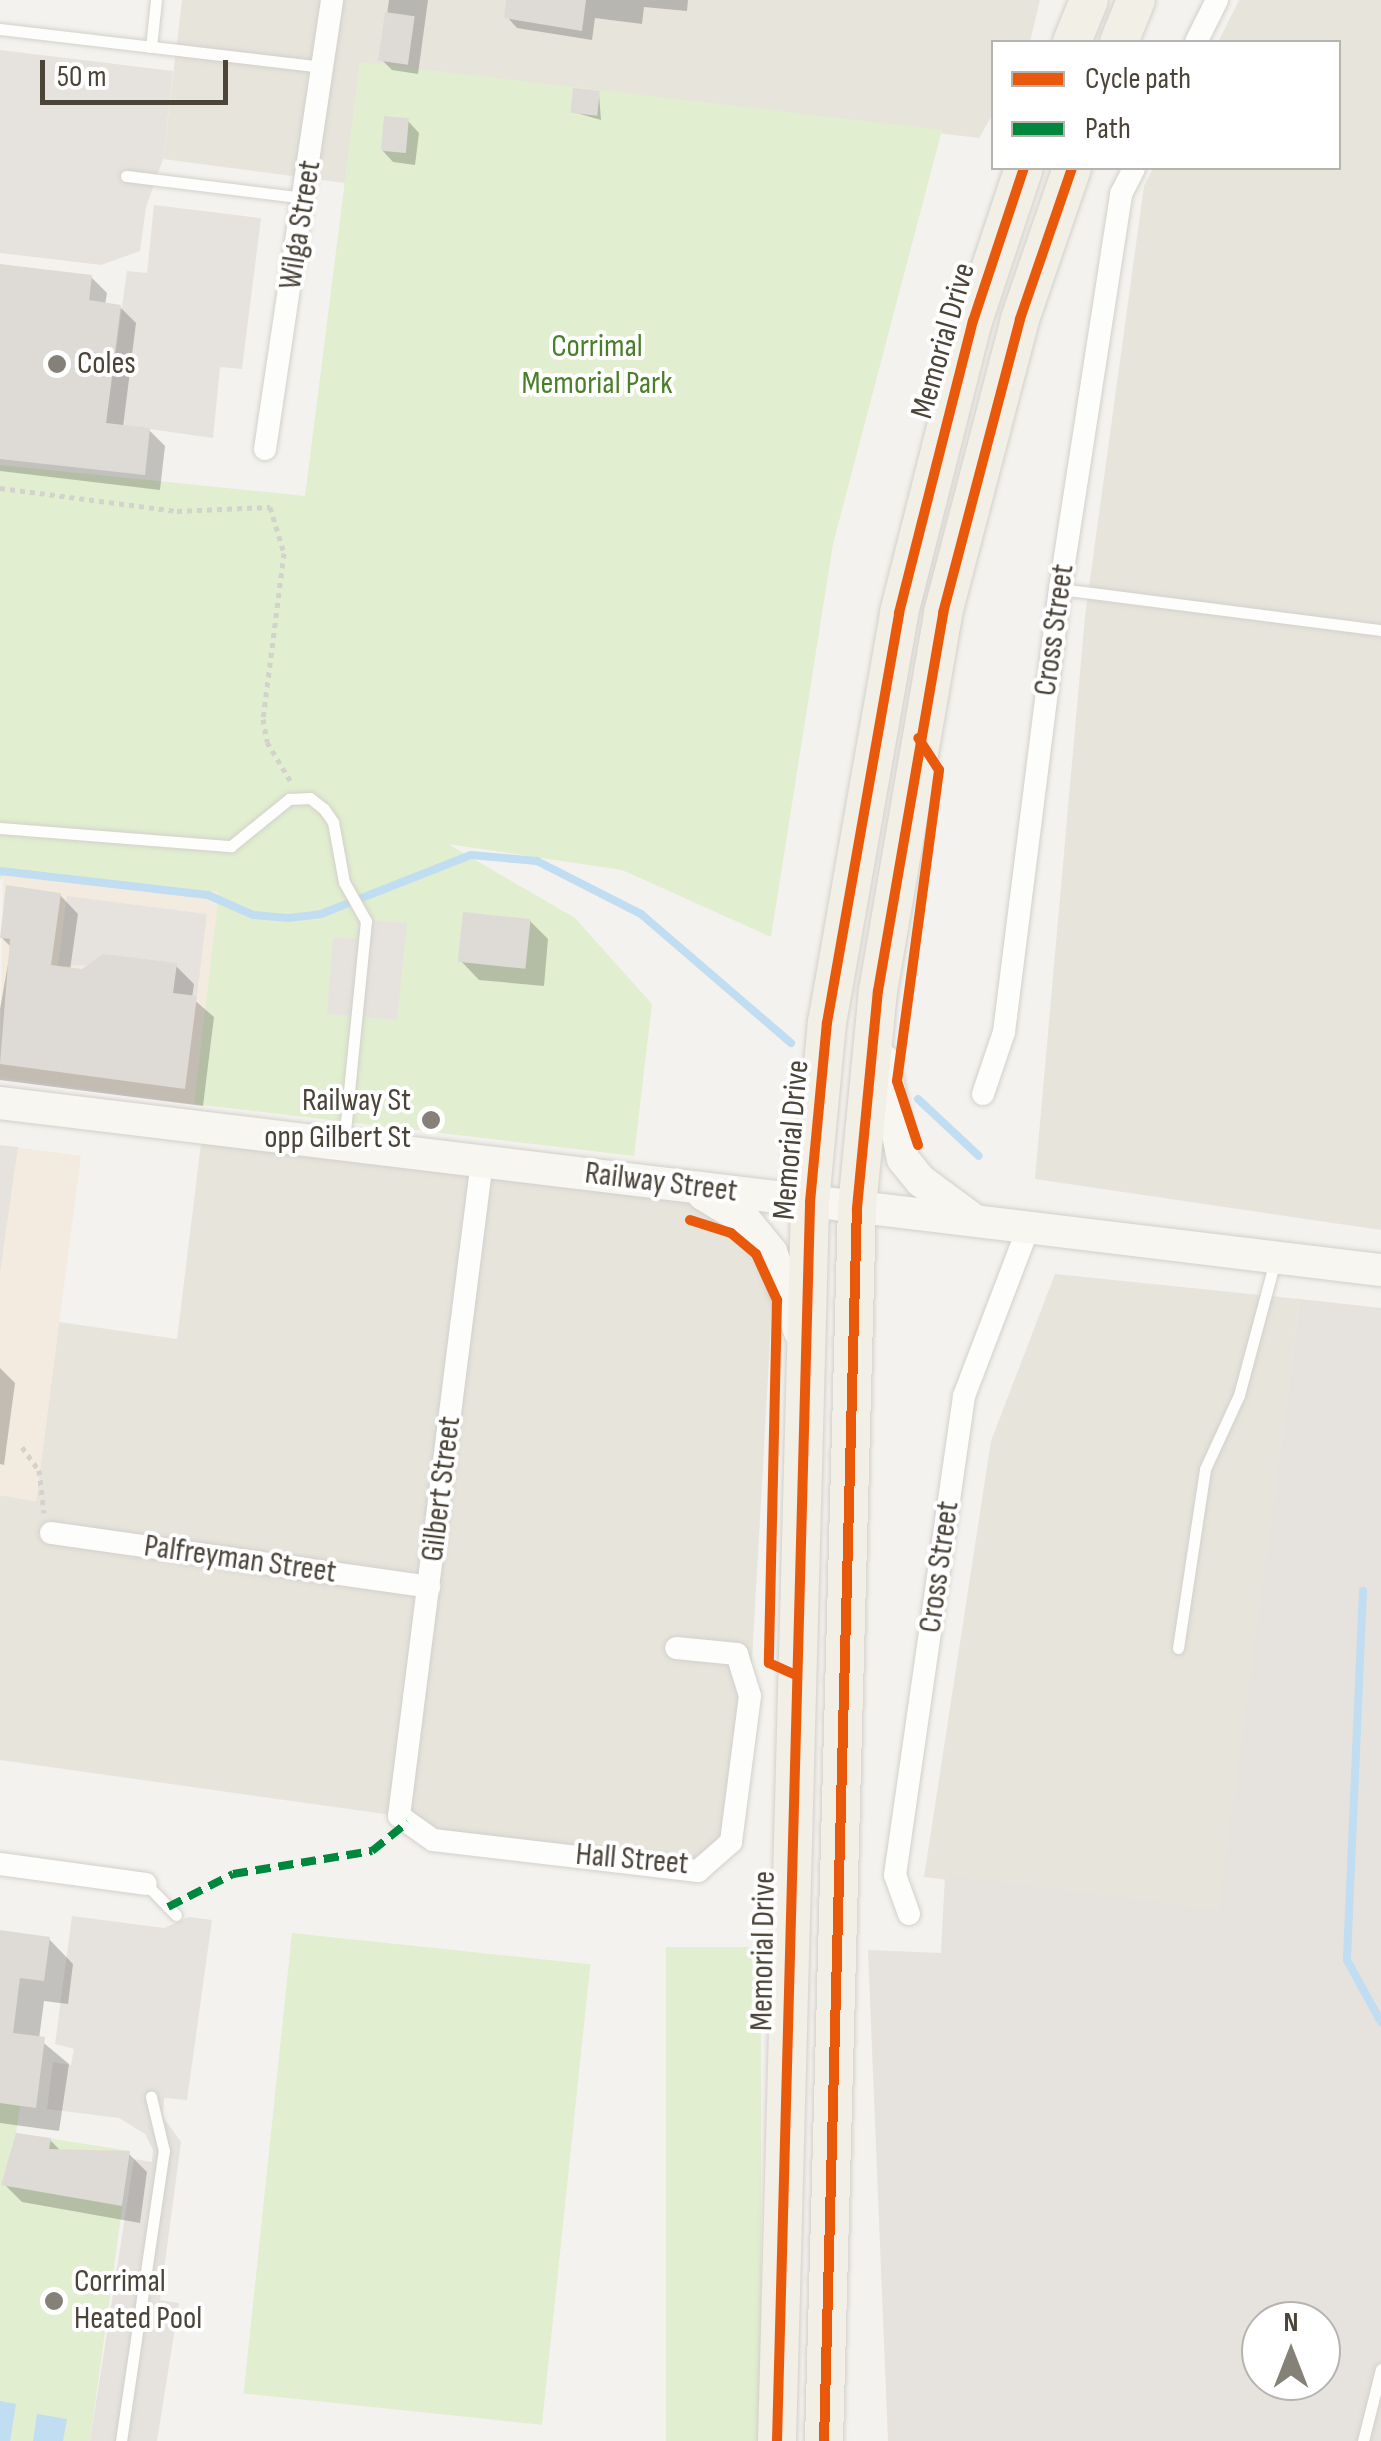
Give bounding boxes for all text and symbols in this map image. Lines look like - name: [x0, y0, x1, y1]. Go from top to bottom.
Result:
- scale bar: [45, 40, 232, 102]
- legend: [991, 40, 1341, 170]
- text: 50 m: [57, 59, 106, 95]
- text: Cycle path: [1085, 61, 1191, 97]
- text: Path: [1085, 111, 1131, 147]
- street label: Wilga Street: [272, 158, 330, 292]
- street label: Memorial Drive: [903, 259, 985, 423]
- park label: Corrimal Memorial Park: [521, 329, 673, 404]
- place label: Coles: [77, 345, 136, 383]
- marker: Coles: [46, 353, 68, 375]
- street label: Cross Street: [1027, 562, 1083, 698]
- street label: Memorial Drive: [766, 1059, 818, 1221]
- place label: Railway St opp Gilbert St: [264, 1083, 411, 1158]
- marker: Railway St opp Gilbert St: [420, 1109, 442, 1131]
- street label: Railway Street: [583, 1155, 739, 1211]
- street label: Gilbert Street: [414, 1414, 470, 1564]
- street label: Cross Street: [912, 1499, 968, 1635]
- street label: Palfreyman Street: [142, 1528, 338, 1592]
- street label: Hall Street: [574, 1836, 690, 1884]
- street label: Memorial Drive: [743, 1871, 785, 2031]
- place label: Corrimal Heated Pool: [74, 2264, 202, 2339]
- marker: Corrimal Heated Pool: [43, 2290, 65, 2312]
- north arrow: [1241, 2301, 1341, 2401]
- text: N: [1284, 2306, 1298, 2339]

